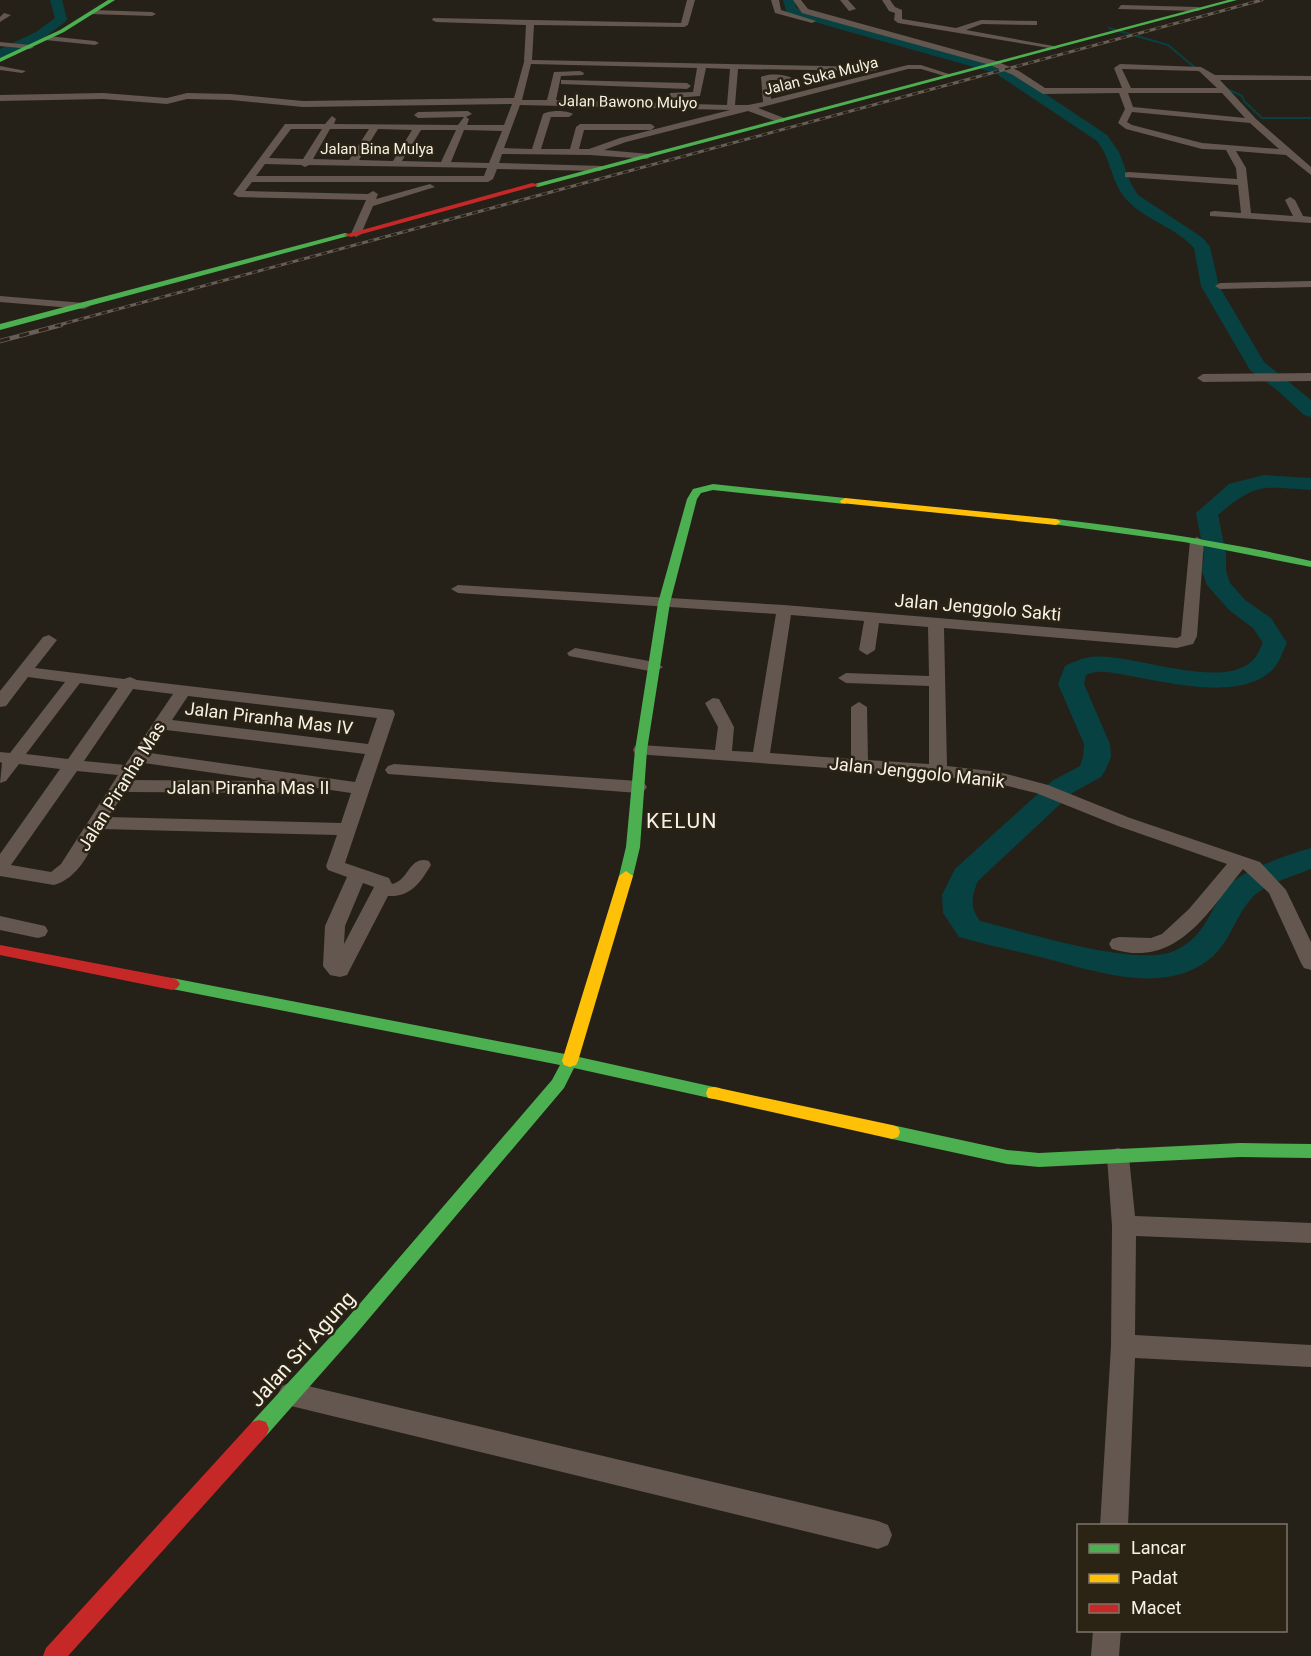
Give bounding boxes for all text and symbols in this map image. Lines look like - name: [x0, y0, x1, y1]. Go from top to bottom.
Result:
- street label: Jalan Suka Mulya: [762, 53, 880, 99]
- street label: Jalan Bawono Mulyo: [559, 92, 697, 112]
- street label: Jalan Bina Mulya: [320, 140, 434, 158]
- street label: Jalan Jenggolo Sakti: [894, 589, 1062, 625]
- street label: Jalan Piranha Mas IV: [184, 697, 355, 739]
- street label: Jalan Piranha Mas: [73, 717, 169, 855]
- street label: Jalan Jenggolo Manik: [828, 752, 1007, 792]
- street label: Jalan Piranha Mas II: [167, 777, 329, 798]
- district label: KELUN: [646, 809, 718, 833]
- street label: Jalan Sri Agung: [244, 1286, 360, 1412]
- legend: [1077, 1524, 1287, 1632]
- text: Lancar: [1131, 1537, 1186, 1558]
- text: Padat: [1131, 1567, 1178, 1588]
- text: Macet: [1131, 1597, 1181, 1618]

